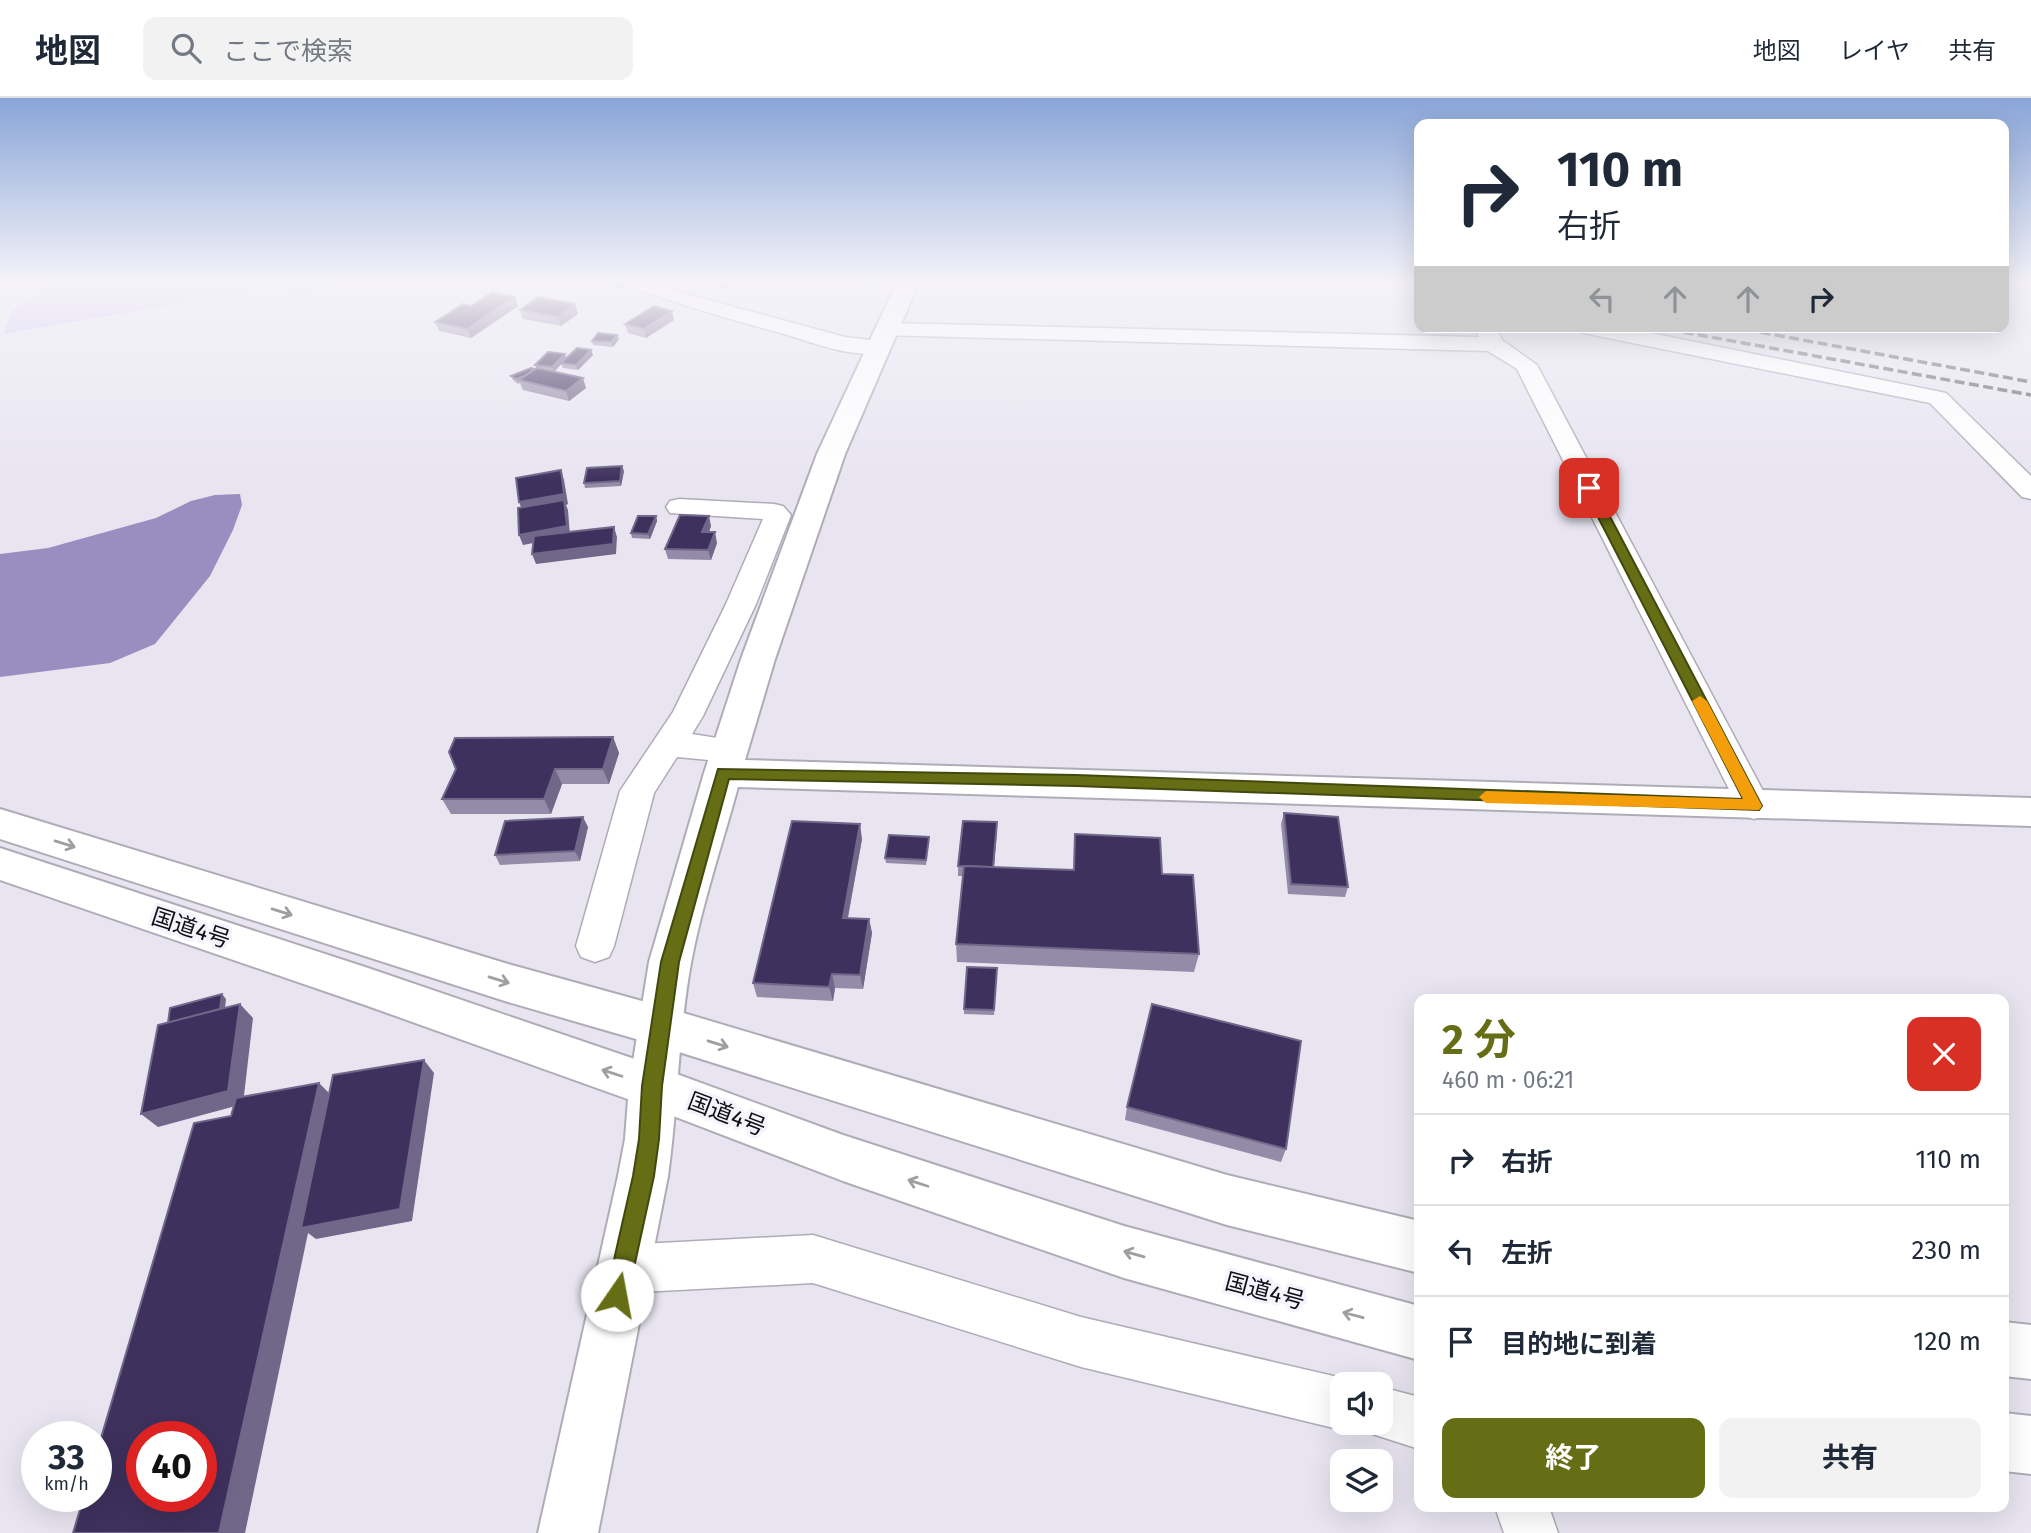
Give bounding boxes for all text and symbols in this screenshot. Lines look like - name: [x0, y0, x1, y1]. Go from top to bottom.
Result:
- search box: [143, 17, 633, 80]
- icon: search: [167, 29, 205, 67]
- text: 地図: [35, 31, 101, 71]
- text: ここで検索: [223, 36, 353, 67]
- text: 地図: [1753, 37, 1801, 65]
- text: レイヤ: [1839, 37, 1910, 65]
- text: 共有: [1948, 37, 1996, 65]
- text: 110 m: [1557, 140, 1683, 199]
- icon: right: [1442, 147, 1533, 238]
- text: 右折: [1557, 207, 1621, 245]
- icon: left: [1583, 280, 1621, 318]
- icon: ahead: [1656, 280, 1694, 318]
- icon: ahead: [1729, 280, 1767, 318]
- icon: right: [1802, 280, 1840, 318]
- pin: [1559, 458, 1619, 518]
- icon: arrive: [1570, 469, 1608, 507]
- one-way arrow: [54, 839, 76, 851]
- street label: 国道4号: [148, 902, 234, 954]
- one-way arrow: [271, 907, 293, 919]
- one-way arrow: [488, 975, 510, 987]
- text: 2 分: [1442, 1015, 1516, 1065]
- button: close: [1907, 1017, 1981, 1091]
- one-way arrow: [706, 1039, 728, 1051]
- one-way arrow: [601, 1066, 623, 1079]
- text: 460 m · 06:21: [1442, 1066, 1574, 1094]
- street label: 国道4号: [684, 1086, 770, 1142]
- icon: right: [1442, 1141, 1480, 1179]
- text: 110 m: [1915, 1144, 1981, 1175]
- text: 右折: [1501, 1147, 1553, 1178]
- one-way arrow: [907, 1176, 929, 1189]
- icon: left: [1442, 1232, 1480, 1270]
- text: 230 m: [1912, 1235, 1981, 1266]
- text: 左折: [1501, 1238, 1553, 1269]
- one-way arrow: [1123, 1247, 1145, 1260]
- position arrow: [580, 1258, 654, 1332]
- street label: 国道4号: [1222, 1267, 1308, 1315]
- one-way arrow: [1343, 1308, 1365, 1321]
- icon: arrive: [1442, 1323, 1480, 1361]
- text: 120 m: [1913, 1326, 1981, 1357]
- text: 目的地に到着: [1501, 1329, 1657, 1360]
- map controls: [1330, 1372, 1393, 1512]
- button: sound: [1330, 1372, 1393, 1435]
- button: 終了: [1442, 1418, 1705, 1498]
- button: 共有: [1719, 1418, 1981, 1498]
- speed limit sign: 40: [126, 1421, 217, 1512]
- text: 33: [48, 1436, 85, 1478]
- button: layers: [1330, 1449, 1393, 1512]
- text: km/h: [44, 1473, 89, 1495]

